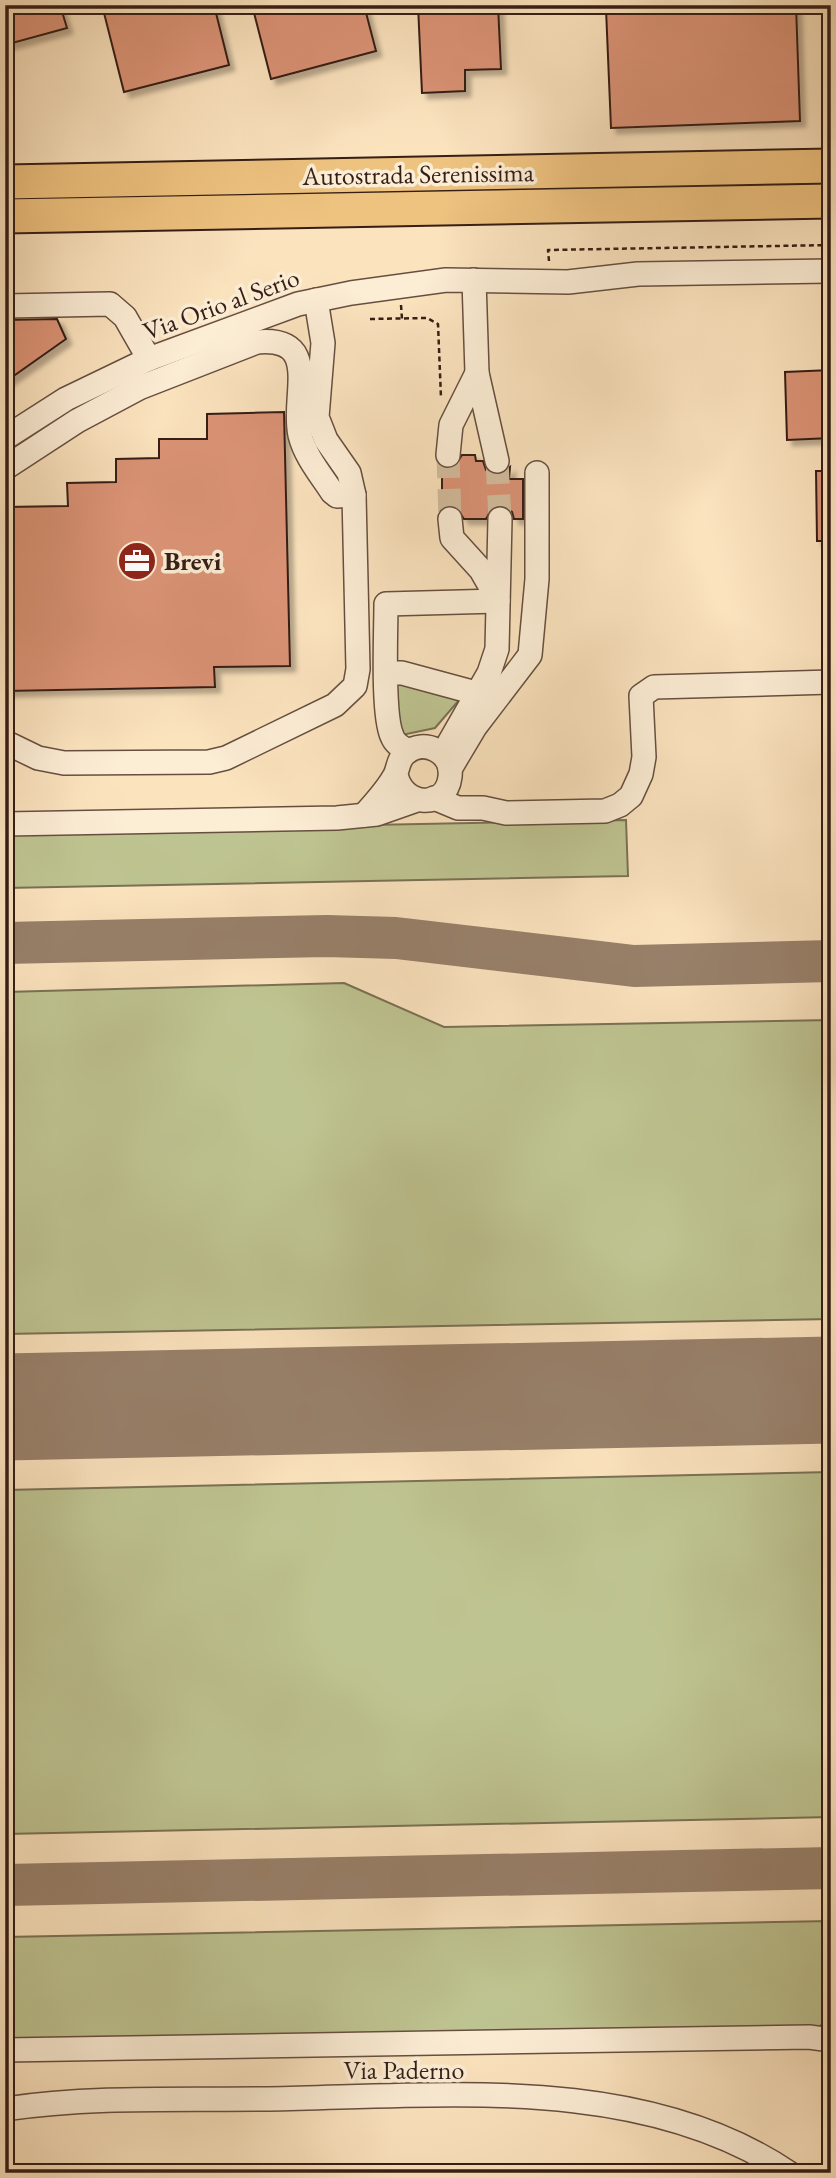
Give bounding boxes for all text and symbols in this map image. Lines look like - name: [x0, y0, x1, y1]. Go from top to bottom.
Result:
- street label: Autostrada Serenissima: [301, 155, 535, 193]
- street label: Via Orio al Serio: [138, 260, 304, 348]
- office icon: Brevi: [116, 540, 158, 582]
- place label: Brevi: [164, 544, 222, 578]
- street label: Via Paderno: [344, 2053, 464, 2087]

